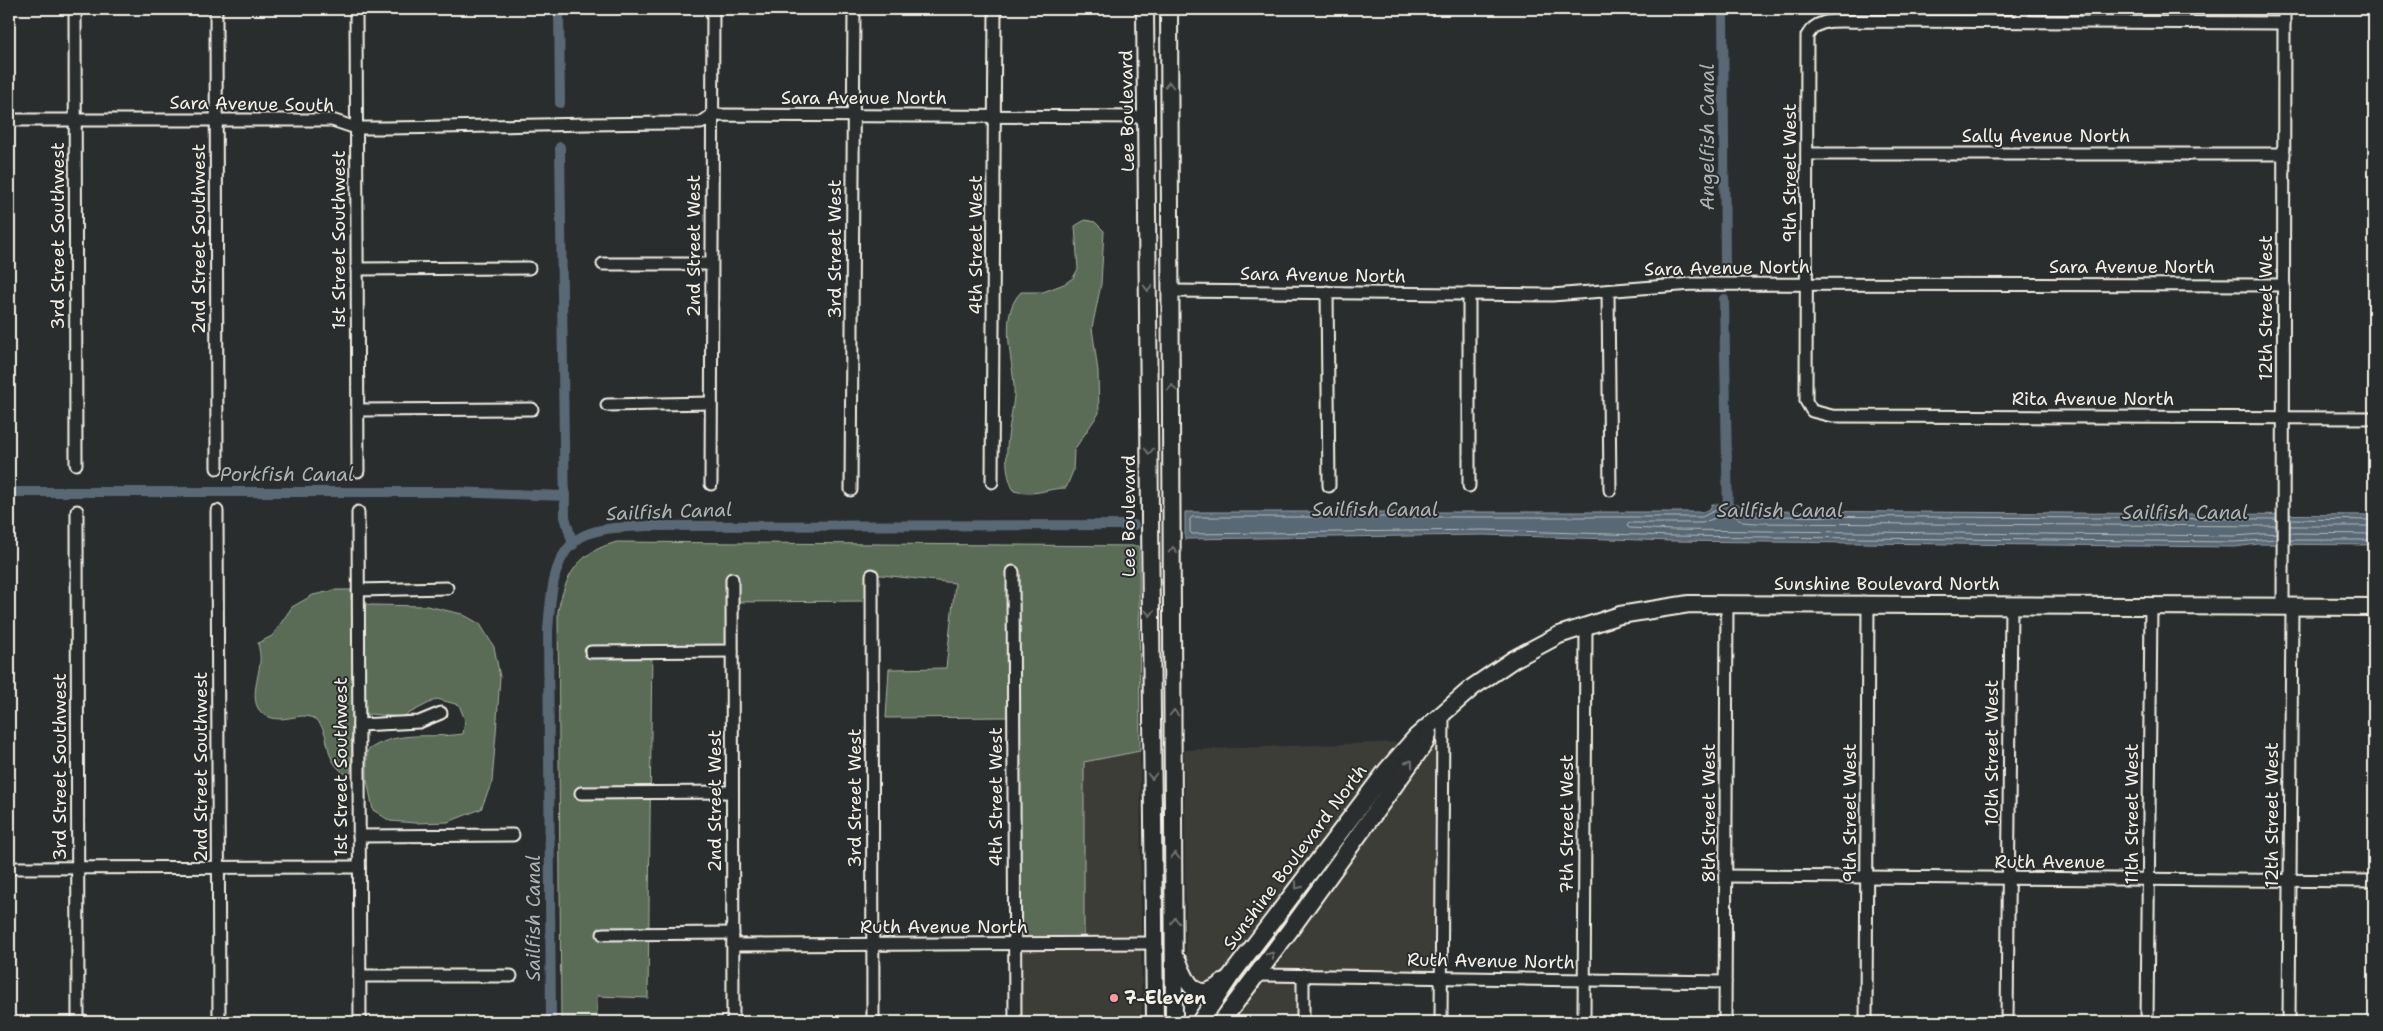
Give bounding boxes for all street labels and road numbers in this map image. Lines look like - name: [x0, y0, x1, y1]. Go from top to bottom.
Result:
- street label: Lee Boulevard: [1114, 50, 1140, 172]
- street label: Sara Avenue North: [781, 86, 947, 110]
- street label: Sara Avenue South: [169, 91, 335, 117]
- street label: 9th Street West: [1778, 103, 1802, 243]
- street label: Sally Avenue North: [1962, 124, 2130, 148]
- street label: 3rd Street Southwest: [46, 142, 70, 330]
- street label: 2nd Street Southwest: [187, 144, 211, 334]
- street label: 1st Street Southwest: [327, 150, 351, 330]
- street label: 2nd Street West: [682, 175, 706, 317]
- street label: 4th Street West: [964, 175, 988, 315]
- street label: 3rd Street West: [823, 179, 847, 319]
- street label: 12th Street West: [2254, 235, 2278, 381]
- street label: Sara Avenue North: [1644, 255, 1810, 281]
- street label: Sara Avenue North: [2049, 255, 2215, 279]
- street label: Sara Avenue North: [1240, 262, 1406, 288]
- street label: Rita Avenue North: [2012, 387, 2174, 411]
- street label: Lee Boulevard: [1117, 455, 1141, 577]
- street label: Sunshine Boulevard North: [1774, 572, 2000, 596]
- street label: 2nd Street Southwest: [189, 672, 213, 862]
- street label: 3rd Street Southwest: [48, 673, 72, 861]
- street label: 1st Street Southwest: [329, 677, 353, 857]
- street label: 10th Street West: [1980, 680, 2004, 826]
- street label: 4th Street West: [984, 727, 1008, 867]
- street label: 3rd Street West: [843, 728, 867, 868]
- street label: 2nd Street West: [703, 730, 727, 872]
- street label: 12th Street West: [2260, 742, 2284, 888]
- street label: 8th Street West: [1697, 743, 1721, 883]
- street label: 9th Street West: [1838, 743, 1862, 883]
- street label: 11th Street West: [2120, 743, 2144, 885]
- street label: 7th Street West: [1555, 754, 1579, 894]
- street label: Sunshine Boulevard North: [1217, 759, 1373, 955]
- street label: Ruth Avenue: [1995, 850, 2105, 874]
- street label: Ruth Avenue North: [860, 915, 1028, 939]
- street label: Ruth Avenue North: [1407, 948, 1575, 974]

